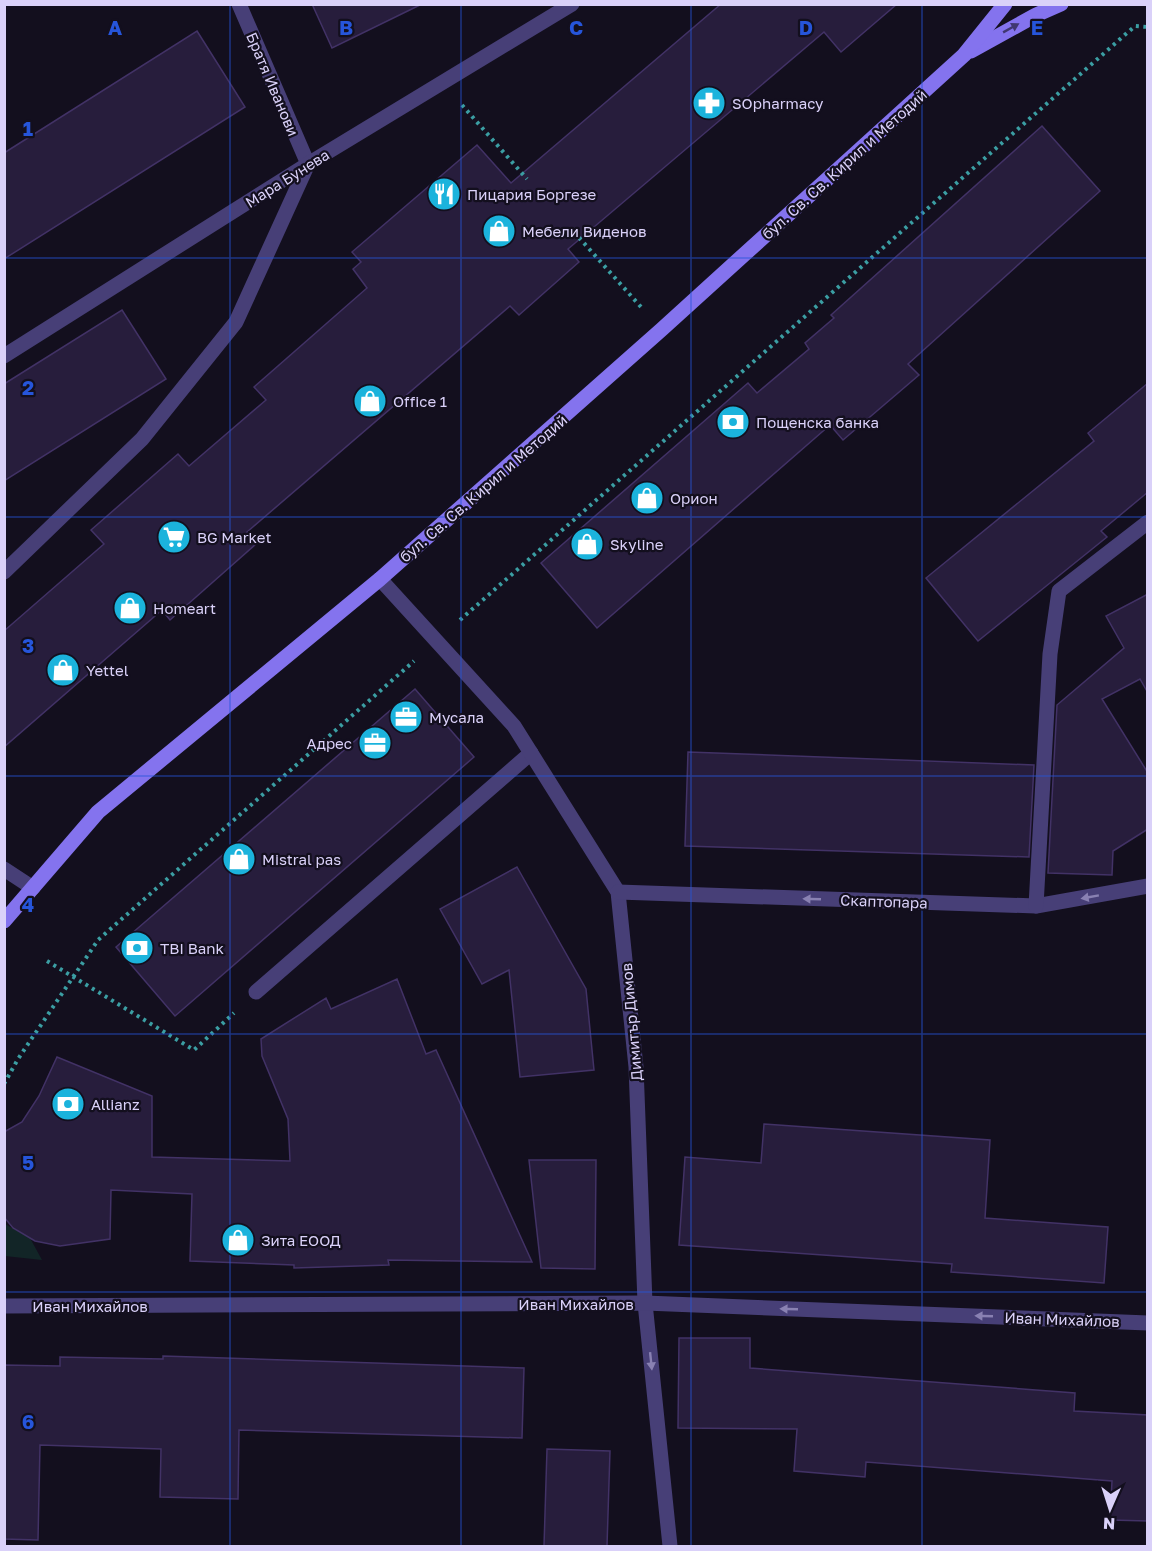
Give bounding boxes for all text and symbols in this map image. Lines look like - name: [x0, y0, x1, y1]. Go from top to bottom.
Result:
- text: A: [108, 15, 122, 39]
- text: B: [339, 15, 353, 39]
- text: C: [569, 15, 583, 39]
- text: D: [799, 15, 813, 39]
- text: E: [1031, 15, 1043, 39]
- one-way arrow: [1003, 24, 1020, 34]
- street label: Братя Иванови: [243, 29, 303, 139]
- pharmacy icon: SOpharmacy: [691, 85, 727, 121]
- street label: бул. Св. Св. Кирил и Методий: [758, 85, 930, 243]
- place label: SOpharmacy: [732, 94, 824, 112]
- text: 1: [23, 116, 33, 140]
- street label: Мара Бунева: [242, 145, 332, 211]
- restaurant icon: Пицария Боргезе: [426, 176, 462, 212]
- place label: Пицария Боргезе: [467, 185, 597, 203]
- shop icon: Мебели Виденов: [481, 213, 517, 249]
- place label: Мебели Виденов: [522, 222, 646, 240]
- text: 2: [22, 375, 34, 399]
- shop icon: Office 1: [352, 383, 388, 419]
- place label: Office 1: [393, 392, 447, 410]
- bank icon: Пощенска банка: [715, 404, 751, 440]
- street label: бул. Св. Св. Кирил и Методий: [396, 410, 570, 566]
- place label: Пощенска банка: [756, 413, 879, 431]
- shop icon: Орион: [629, 480, 665, 516]
- place label: Орион: [670, 489, 718, 507]
- supermarket icon: BG Market: [156, 519, 192, 555]
- shop icon: Skyline: [569, 526, 605, 562]
- place label: BG Market: [197, 528, 271, 546]
- place label: Skyline: [610, 535, 664, 553]
- shop icon: Homeart: [112, 590, 148, 626]
- place label: Homeart: [153, 599, 216, 617]
- text: 3: [22, 633, 34, 657]
- shop icon: Yettel: [45, 652, 81, 688]
- place label: Yettel: [86, 661, 129, 679]
- office icon: Мусала: [388, 699, 424, 735]
- place label: Мусала: [429, 708, 484, 726]
- office icon: Адрес: [357, 725, 393, 761]
- place label: Адрес: [306, 734, 352, 752]
- shop icon: Mistral pas: [221, 841, 257, 877]
- place label: Mistral pas: [262, 850, 341, 868]
- street label: Скаптопара: [840, 890, 928, 912]
- text: 4: [22, 892, 34, 916]
- one-way arrow: [1080, 892, 1099, 901]
- one-way arrow: [802, 894, 821, 903]
- bank icon: TBI Bank: [119, 930, 155, 966]
- place label: TBI Bank: [160, 939, 225, 957]
- street label: Димитър Димов: [617, 962, 645, 1082]
- bank icon: Allianz: [50, 1086, 86, 1122]
- place label: Allianz: [91, 1095, 140, 1113]
- text: 5: [22, 1150, 34, 1174]
- shop icon: Зита ЕООД: [220, 1222, 256, 1258]
- place label: Зита ЕООД: [261, 1231, 341, 1249]
- street label: Иван Михайлов: [518, 1295, 634, 1313]
- street label: Иван Михайлов: [32, 1297, 148, 1315]
- one-way arrow: [780, 1304, 799, 1313]
- street label: Иван Михайлов: [1004, 1308, 1120, 1330]
- one-way arrow: [975, 1312, 994, 1321]
- one-way arrow: [646, 1352, 655, 1371]
- text: 6: [22, 1409, 34, 1433]
- north arrow: [1080, 1479, 1140, 1539]
- text: N: [1103, 1514, 1116, 1534]

